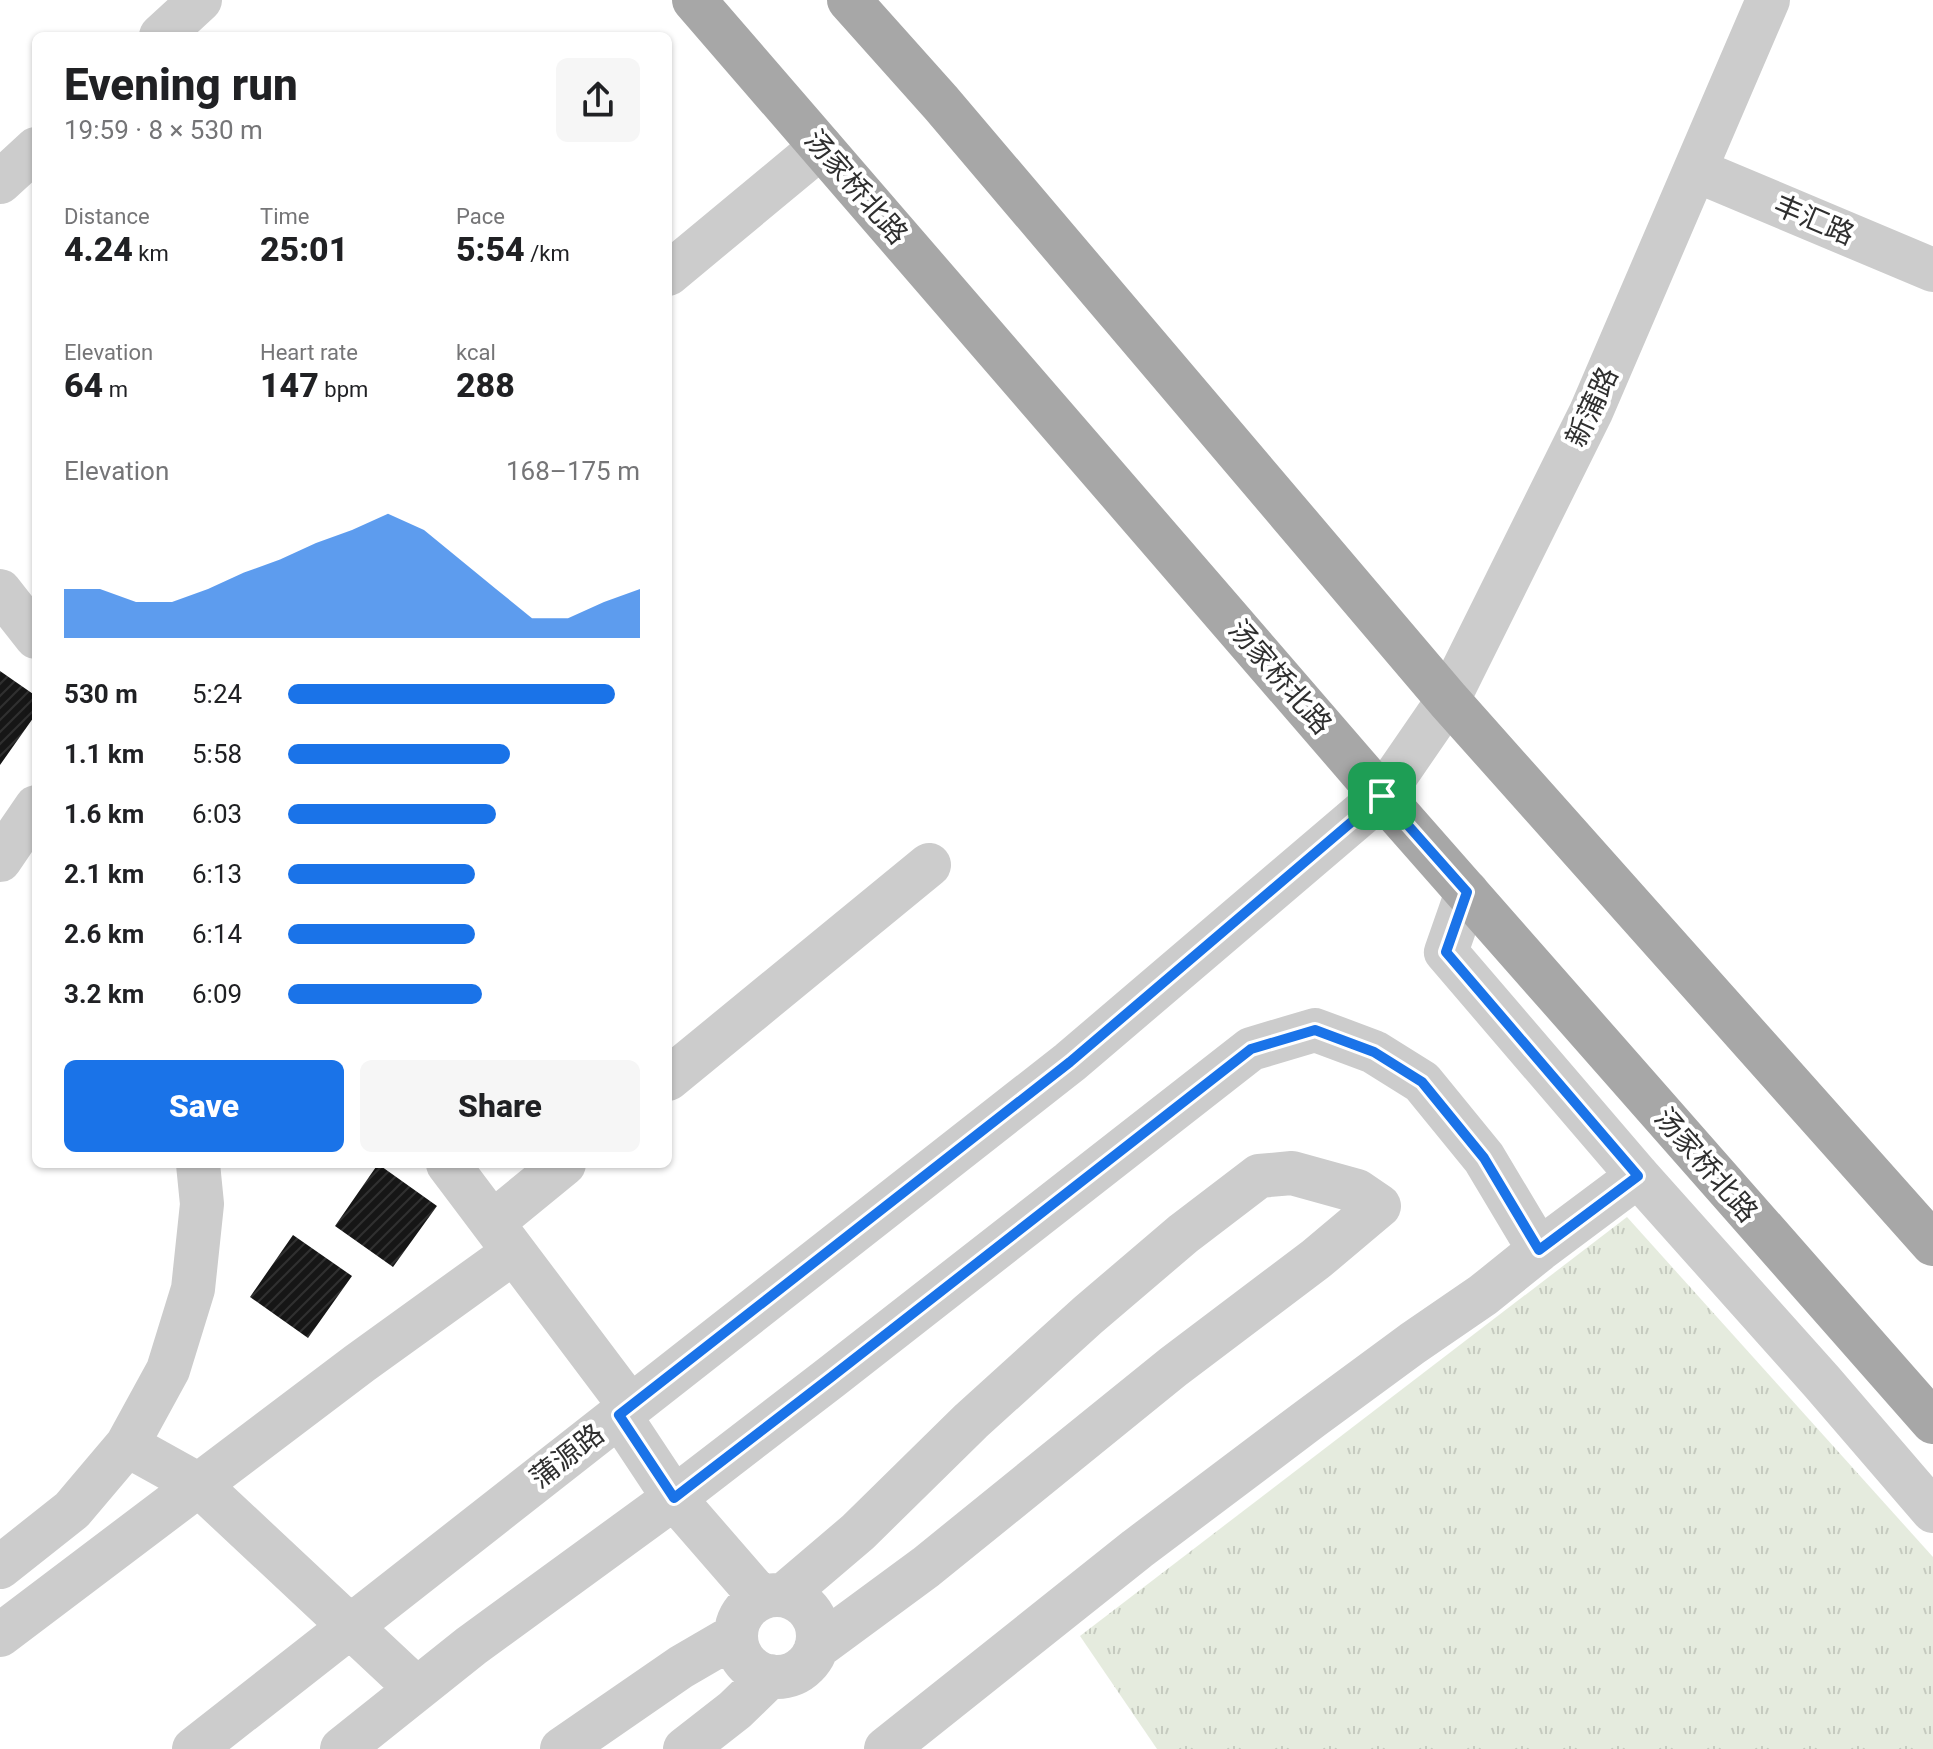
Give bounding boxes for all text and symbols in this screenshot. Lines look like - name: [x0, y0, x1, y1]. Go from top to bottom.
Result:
- button: share: [556, 58, 640, 142]
- text: Evening run: [64, 59, 298, 111]
- text: 19:59 · 8 × 530 m: [64, 115, 263, 145]
- street label: 汤家桥北路: [798, 123, 914, 251]
- street label: 丰汇路: [1769, 188, 1859, 252]
- text: Distance: [64, 204, 150, 229]
- text: Time: [260, 204, 309, 229]
- text: Pace: [456, 204, 505, 229]
- text: 4.24: [64, 229, 133, 269]
- text: 25:01: [260, 229, 348, 269]
- text: 5:54: [456, 229, 525, 269]
- text: km: [133, 241, 169, 266]
- text: /km: [525, 241, 570, 266]
- text: Elevation: [64, 340, 153, 365]
- text: Heart rate: [260, 340, 358, 365]
- text: kcal: [456, 340, 496, 365]
- street label: 新蒲路: [1559, 362, 1625, 452]
- text: 64: [64, 365, 103, 405]
- text: 147: [260, 365, 319, 405]
- text: 288: [456, 365, 515, 405]
- text: m: [103, 377, 128, 402]
- text: bpm: [319, 377, 368, 402]
- text: Elevation: [64, 456, 169, 486]
- text: 168–175 m: [506, 456, 640, 486]
- street label: 汤家桥北路: [1222, 613, 1338, 741]
- text: 530 m: [64, 679, 138, 709]
- text: 5:24: [192, 679, 242, 709]
- text: 1.1 km: [64, 739, 144, 769]
- text: 5:58: [192, 739, 242, 769]
- pin: [1348, 762, 1416, 830]
- icon: arrive: [1360, 774, 1404, 818]
- text: 1.6 km: [64, 799, 144, 829]
- text: 6:03: [192, 799, 242, 829]
- text: 2.1 km: [64, 859, 144, 889]
- text: 6:13: [192, 859, 242, 889]
- text: 2.6 km: [64, 919, 144, 949]
- text: 6:14: [192, 919, 242, 949]
- text: 3.2 km: [64, 979, 144, 1009]
- text: 6:09: [192, 979, 242, 1009]
- button: Save: [64, 1060, 344, 1152]
- button: Share: [360, 1060, 640, 1152]
- street label: 汤家桥北路: [1648, 1101, 1764, 1229]
- street label: 蒲源路: [524, 1417, 610, 1495]

